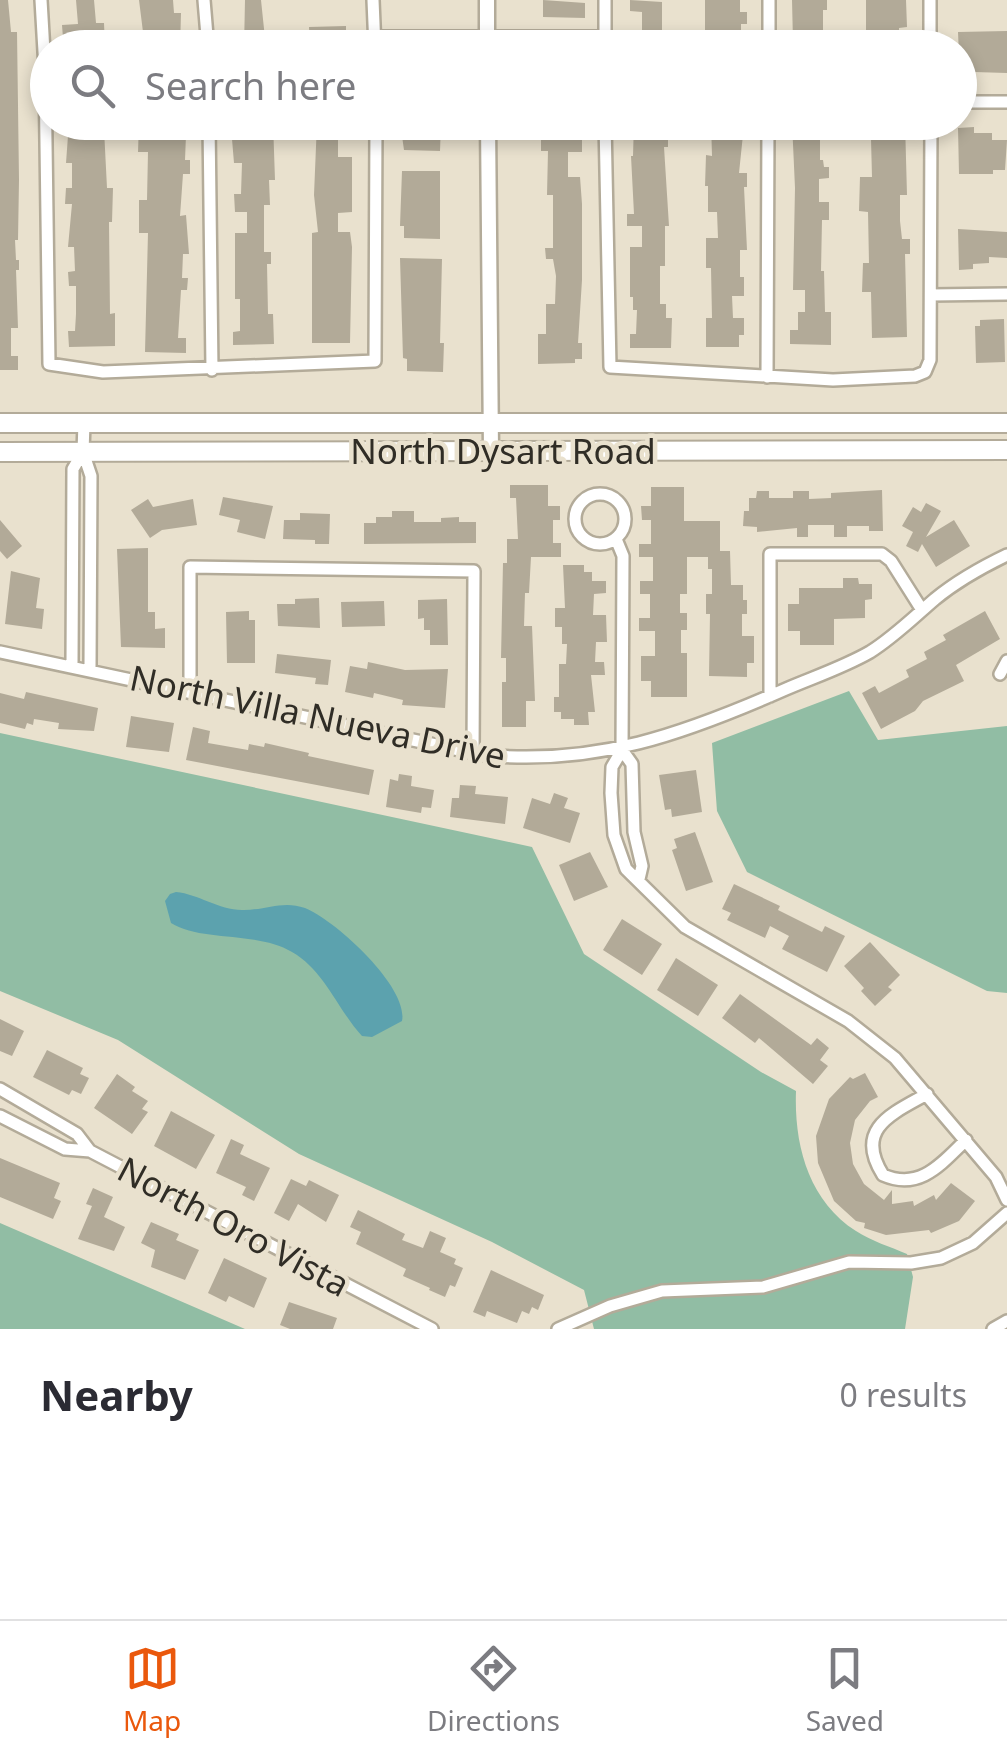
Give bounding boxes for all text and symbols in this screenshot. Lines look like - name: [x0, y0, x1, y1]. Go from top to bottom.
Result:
- search box: [30, 30, 977, 140]
- icon: search: [65, 58, 120, 113]
- text: Search here: [145, 59, 356, 111]
- street label: North Dysart Road: [350, 427, 656, 474]
- street label: North Villa Nueva Drive: [126, 653, 510, 779]
- street label: North Oro Vista: [110, 1145, 358, 1307]
- text: Nearby: [40, 1366, 193, 1423]
- text: 0 results: [840, 1373, 967, 1416]
- tab: Map: [123, 1641, 181, 1739]
- tab: Directions: [427, 1641, 560, 1739]
- tab: Saved: [806, 1641, 884, 1739]

